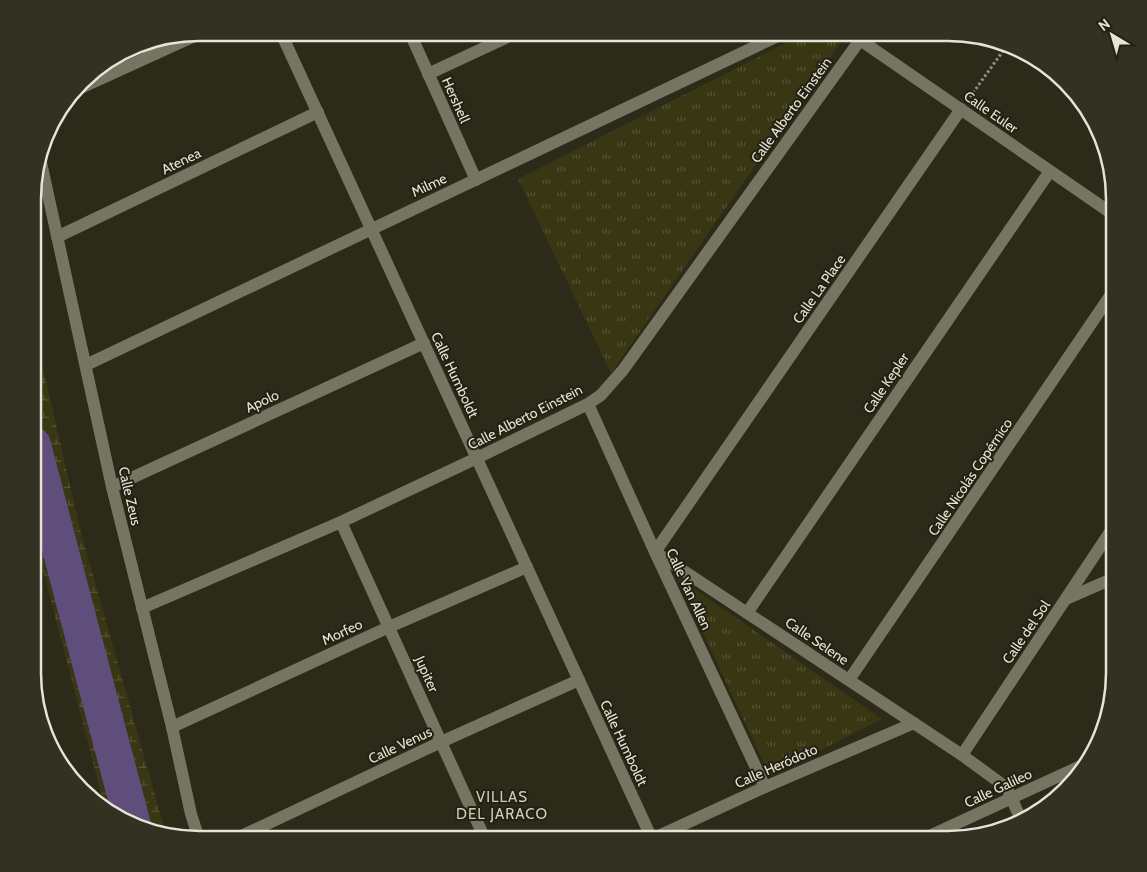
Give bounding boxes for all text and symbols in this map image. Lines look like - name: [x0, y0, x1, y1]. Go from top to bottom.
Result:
- north arrow: [1087, 10, 1137, 60]
- text: N: [1095, 15, 1113, 35]
- street label: Calle Alberto Einstein: [747, 54, 835, 166]
- street label: Hershell: [438, 74, 474, 126]
- street label: Calle Euler: [960, 87, 1022, 137]
- street label: Atenea: [158, 144, 204, 178]
- street label: Milme: [408, 169, 450, 201]
- street label: Calle La Place: [789, 251, 849, 327]
- street label: Calle Humboldt: [427, 329, 483, 421]
- street label: Calle Kepler: [859, 349, 913, 417]
- street label: Calle Alberto Einstein: [465, 380, 585, 454]
- street label: Apolo: [242, 385, 282, 417]
- street label: Calle Nicolás Copérnico: [924, 414, 1016, 539]
- street label: Calle Zeus: [115, 465, 146, 527]
- street label: Calle Van Allen: [662, 545, 716, 633]
- street label: Calle del Sol: [998, 596, 1054, 667]
- street label: Calle Selene: [782, 613, 852, 669]
- street label: Morfeo: [319, 615, 365, 649]
- street label: Jupiter: [411, 652, 443, 695]
- street label: Calle Humboldt: [596, 697, 652, 789]
- street label: Calle Venus: [365, 722, 435, 768]
- street label: Calle Heródoto: [732, 740, 820, 792]
- street label: Calle Galileo: [961, 764, 1035, 812]
- district label: VILLAS DEL JARACO: [456, 788, 548, 823]

